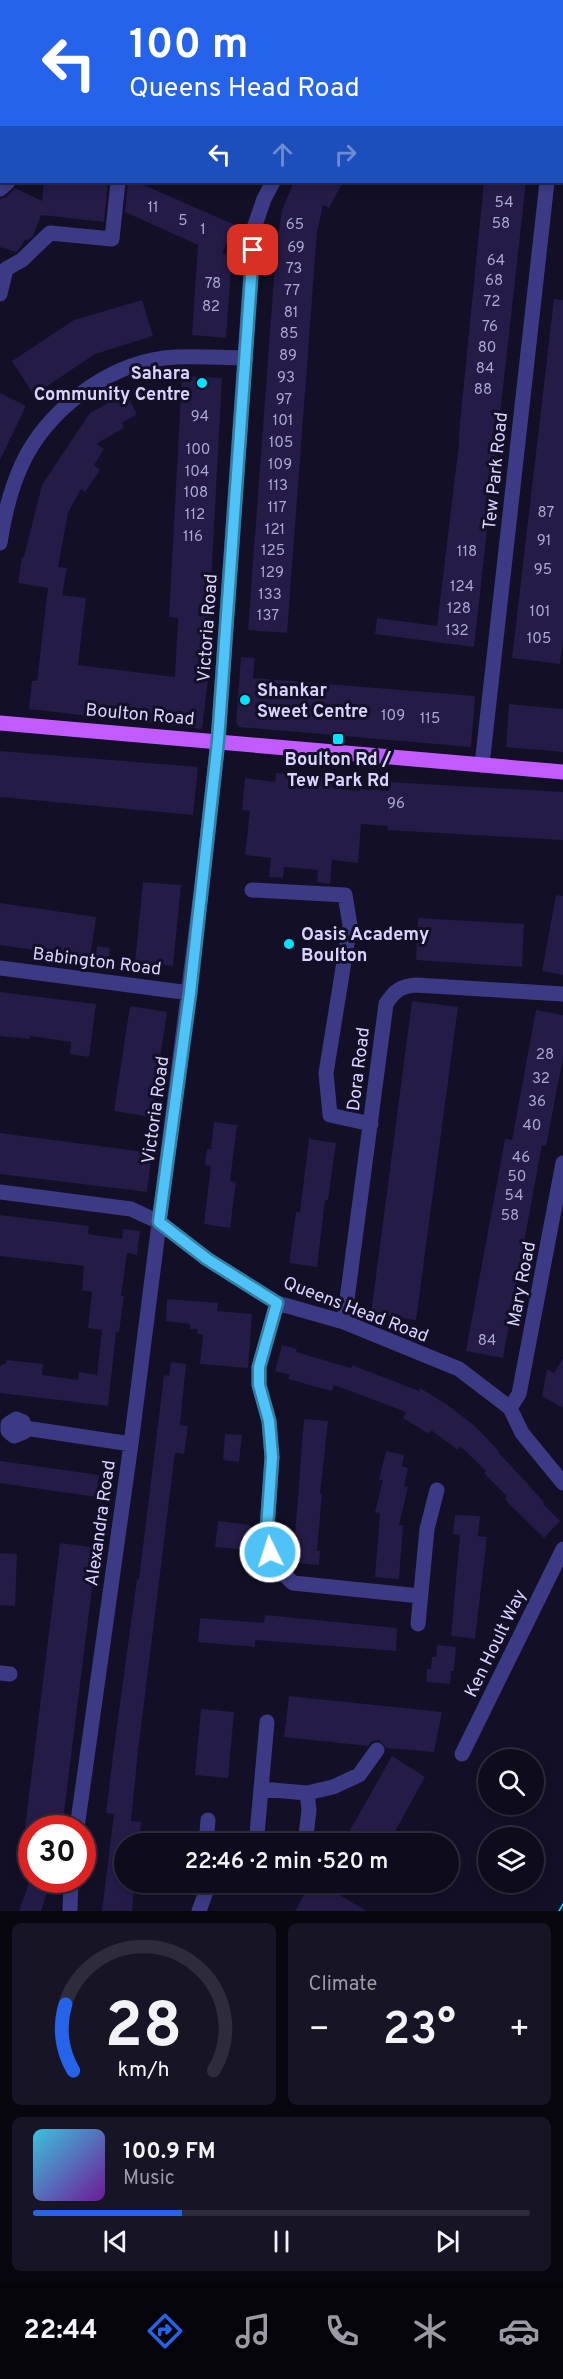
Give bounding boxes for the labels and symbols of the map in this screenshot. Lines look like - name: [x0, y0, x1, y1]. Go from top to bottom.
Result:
- house number: 54: [495, 194, 513, 213]
- house number: 11: [147, 199, 159, 218]
- house number: 5: [178, 212, 188, 231]
- house number: 58: [492, 215, 510, 234]
- house number: 65: [286, 216, 304, 235]
- house number: 1: [200, 221, 206, 240]
- pin: [227, 224, 278, 275]
- house number: 69: [287, 239, 305, 258]
- house number: 64: [487, 252, 505, 271]
- house number: 73: [286, 260, 302, 279]
- house number: 68: [485, 272, 503, 291]
- house number: 78: [205, 275, 221, 294]
- house number: 77: [284, 282, 300, 301]
- house number: 72: [484, 293, 500, 312]
- house number: 82: [202, 298, 220, 317]
- house number: 81: [284, 304, 298, 323]
- house number: 76: [482, 318, 498, 337]
- house number: 85: [280, 325, 298, 344]
- house number: 80: [478, 339, 496, 358]
- house number: 89: [279, 347, 297, 366]
- house number: 84: [476, 360, 494, 379]
- place label: Sahara Community Centre: [34, 363, 190, 407]
- house number: 93: [277, 369, 295, 388]
- marker: Sahara Community Centre: [195, 376, 209, 390]
- house number: 88: [474, 381, 492, 400]
- house number: 97: [276, 391, 292, 410]
- house number: 94: [191, 408, 209, 427]
- street label: Tew Park Road: [479, 411, 514, 531]
- house number: 101: [273, 412, 293, 431]
- house number: 105: [269, 434, 293, 453]
- house number: 100: [186, 441, 210, 460]
- house number: 109: [268, 456, 292, 475]
- house number: 104: [185, 463, 209, 482]
- house number: 113: [268, 477, 288, 496]
- house number: 108: [184, 484, 208, 503]
- house number: 117: [268, 499, 287, 518]
- house number: 87: [538, 504, 555, 523]
- house number: 112: [185, 506, 205, 525]
- house number: 121: [265, 521, 285, 540]
- house number: 116: [183, 528, 203, 547]
- house number: 91: [537, 532, 551, 551]
- house number: 125: [261, 542, 285, 561]
- house number: 118: [457, 543, 477, 562]
- house number: 95: [534, 561, 552, 580]
- house number: 129: [260, 564, 284, 583]
- street label: Victoria Road: [193, 573, 224, 683]
- house number: 124: [450, 578, 474, 597]
- house number: 133: [258, 586, 282, 605]
- house number: 128: [447, 600, 471, 619]
- house number: 101: [530, 603, 550, 622]
- house number: 137: [257, 607, 279, 626]
- house number: 132: [445, 622, 469, 641]
- house number: 105: [527, 630, 551, 649]
- place label: Shankar Sweet Centre: [257, 680, 368, 724]
- marker: Shankar Sweet Centre: [238, 693, 252, 707]
- street label: Boulton Road: [84, 699, 195, 732]
- house number: 109: [381, 707, 405, 726]
- house number: 115: [420, 710, 440, 729]
- marker: Boulton Rd / Tew Park Rd: [331, 732, 345, 746]
- place label: Boulton Rd / Tew Park Rd: [285, 749, 392, 793]
- house number: 96: [387, 795, 405, 814]
- place label: Oasis Academy Boulton: [301, 924, 429, 968]
- marker: Oasis Academy Boulton: [282, 937, 296, 951]
- street label: Babington Road: [31, 943, 162, 982]
- street label: Dora Road: [343, 1026, 376, 1112]
- house number: 28: [536, 1046, 554, 1065]
- street label: Victoria Road: [138, 1055, 175, 1166]
- house number: 32: [532, 1070, 550, 1089]
- house number: 36: [528, 1093, 546, 1112]
- house number: 40: [523, 1117, 541, 1136]
- house number: 46: [512, 1149, 530, 1168]
- house number: 50: [508, 1168, 526, 1187]
- house number: 54: [505, 1187, 523, 1206]
- house number: 58: [501, 1207, 519, 1226]
- street label: Mary Road: [503, 1240, 542, 1329]
- street label: Queens Head Road: [280, 1272, 431, 1349]
- house number: 84: [478, 1332, 496, 1351]
- street label: Alexandra Road: [81, 1459, 122, 1588]
- position arrow: [238, 1520, 302, 1584]
- street label: Ken Hoult Way: [460, 1586, 532, 1702]
- speed limit sign: 30: [18, 1815, 96, 1893]

